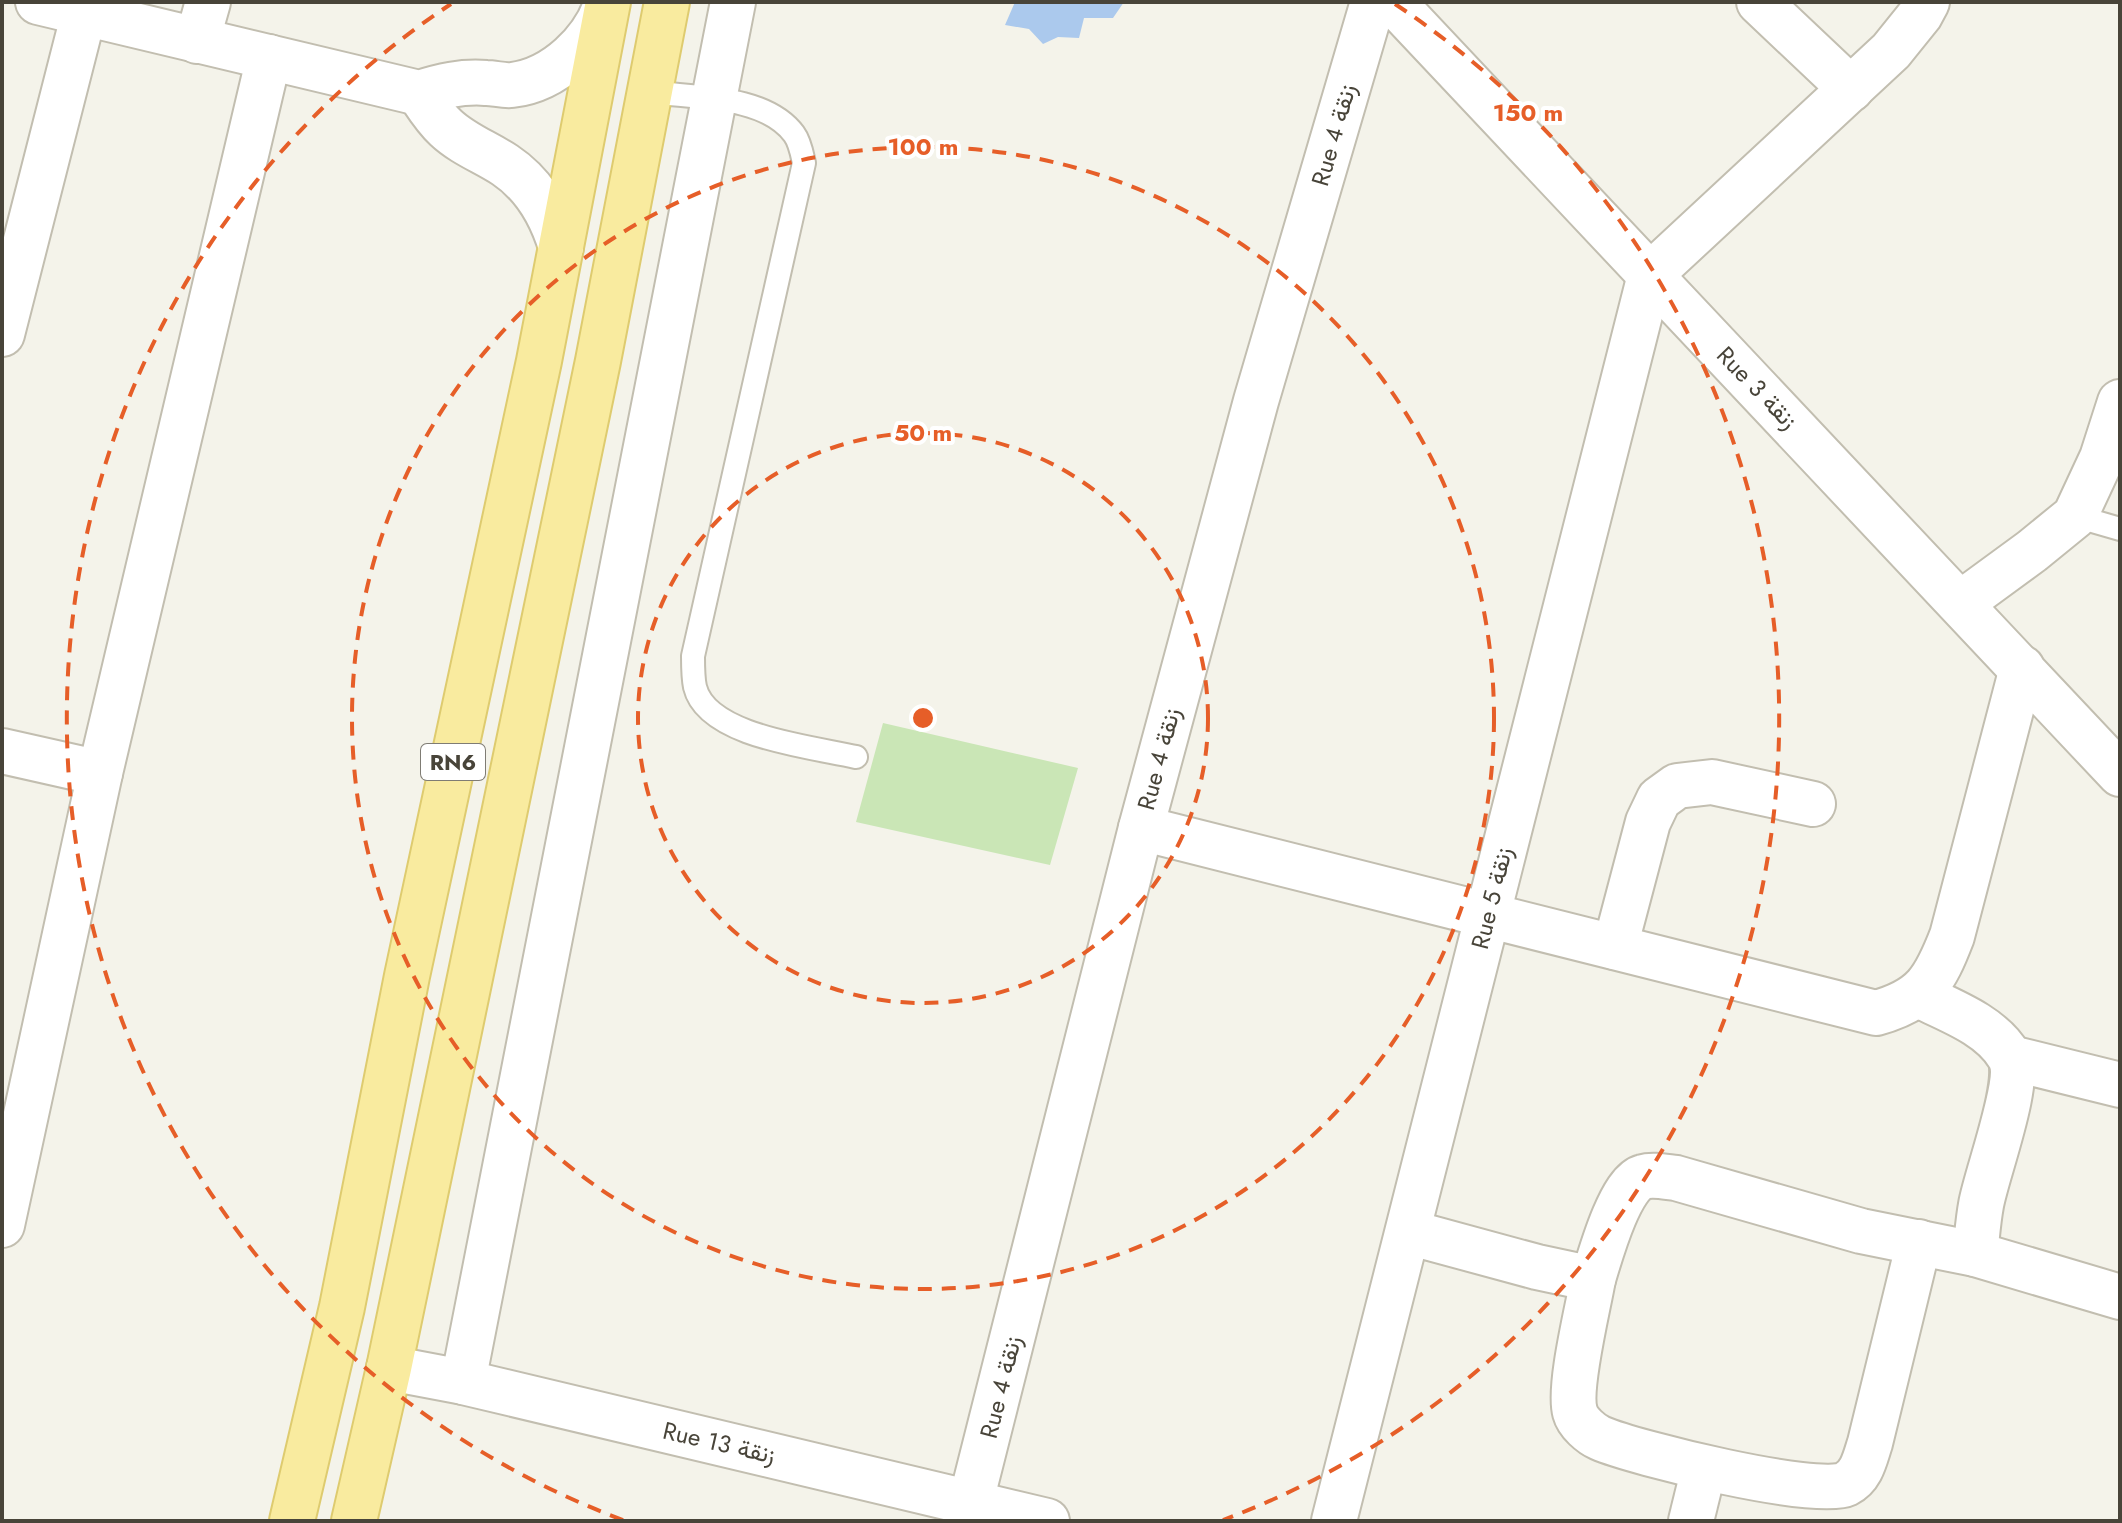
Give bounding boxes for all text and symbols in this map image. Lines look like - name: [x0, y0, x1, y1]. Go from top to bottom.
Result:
- street label: Rue 4 زنقة: [1302, 80, 1365, 190]
- text: 150 m: [1493, 95, 1563, 130]
- text: 100 m: [888, 129, 958, 164]
- street label: Rue 3 زنقة: [1709, 338, 1806, 437]
- text: 50 m: [894, 415, 952, 450]
- centre of rings: [909, 704, 937, 732]
- street label: Rue 4 زنقة: [1128, 704, 1189, 814]
- road number: RN6: [421, 744, 485, 780]
- street label: Rue 5 زنقة: [1462, 843, 1521, 953]
- street label: Rue 4 زنقة: [971, 1332, 1030, 1442]
- street label: Rue 13 زنقة: [659, 1413, 779, 1472]

